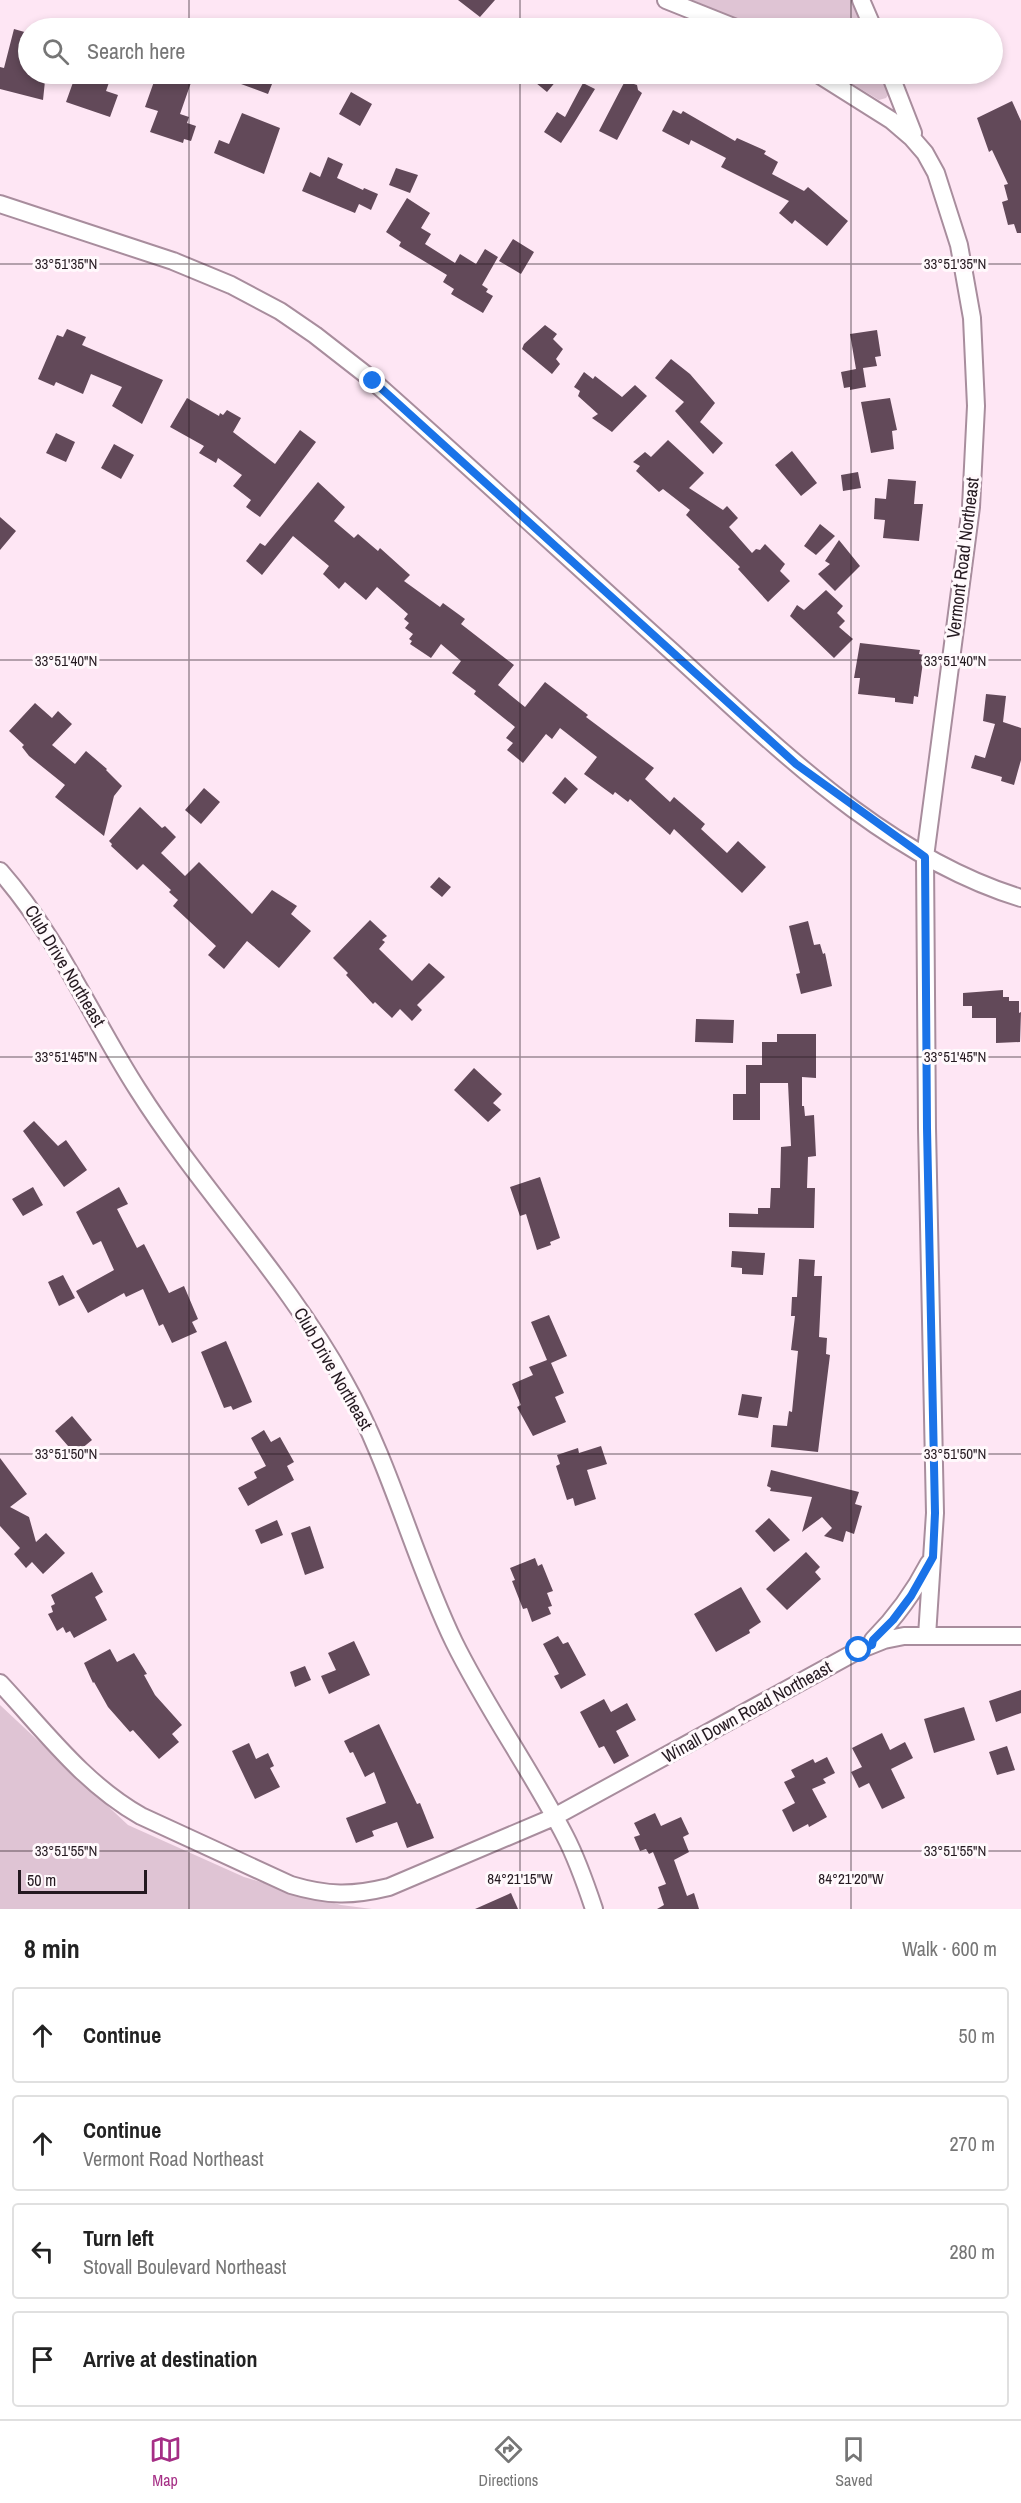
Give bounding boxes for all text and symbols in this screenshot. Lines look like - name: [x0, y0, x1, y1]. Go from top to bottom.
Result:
- search box: [18, 18, 1003, 84]
- icon: search: [39, 35, 72, 68]
- text: Search here: [87, 36, 185, 66]
- text: 33°51'35"N: [35, 253, 97, 274]
- text: 33°51'35"N: [924, 253, 986, 274]
- route end: [359, 367, 385, 393]
- street label: Vermont Road Northeast: [940, 476, 985, 640]
- text: 33°51'40"N: [35, 650, 97, 671]
- text: 33°51'40"N: [924, 650, 986, 671]
- street label: Club Drive Northeast: [19, 900, 112, 1031]
- text: 33°51'45"N: [35, 1046, 97, 1067]
- text: 33°51'45"N: [924, 1046, 986, 1067]
- street label: Club Drive Northeast: [288, 1303, 379, 1435]
- text: 33°51'50"N: [35, 1443, 97, 1464]
- text: 33°51'50"N: [924, 1443, 986, 1464]
- route start: [845, 1636, 871, 1662]
- street label: Winall Down Road Northeast: [657, 1654, 836, 1769]
- text: 33°51'55"N: [35, 1840, 97, 1861]
- text: 33°51'55"N: [924, 1840, 986, 1861]
- scale bar: [18, 1867, 147, 1894]
- text: 84°21'15"W: [487, 1868, 553, 1889]
- text: 84°21'20"W: [818, 1868, 884, 1889]
- text: 50 m: [27, 1869, 56, 1891]
- text: 8 min: [24, 1931, 80, 1966]
- text: Walk · 600 m: [902, 1935, 997, 1962]
- icon: ahead: [26, 2019, 59, 2052]
- text: Continue: [83, 2020, 161, 2050]
- text: 50 m: [959, 2022, 995, 2049]
- text: Continue: [83, 2115, 161, 2145]
- icon: ahead: [26, 2127, 59, 2160]
- text: 270 m: [949, 2130, 995, 2157]
- text: Vermont Road Northeast: [83, 2145, 264, 2172]
- text: Turn left: [83, 2223, 154, 2253]
- icon: left: [26, 2235, 59, 2268]
- text: 280 m: [949, 2238, 995, 2265]
- text: Stovall Boulevard Northeast: [83, 2253, 286, 2280]
- icon: arrive: [26, 2343, 59, 2376]
- text: Arrive at destination: [83, 2344, 257, 2374]
- tab: Map: [149, 2433, 182, 2491]
- tab: Directions: [479, 2433, 538, 2491]
- tab: Saved: [835, 2433, 873, 2491]

